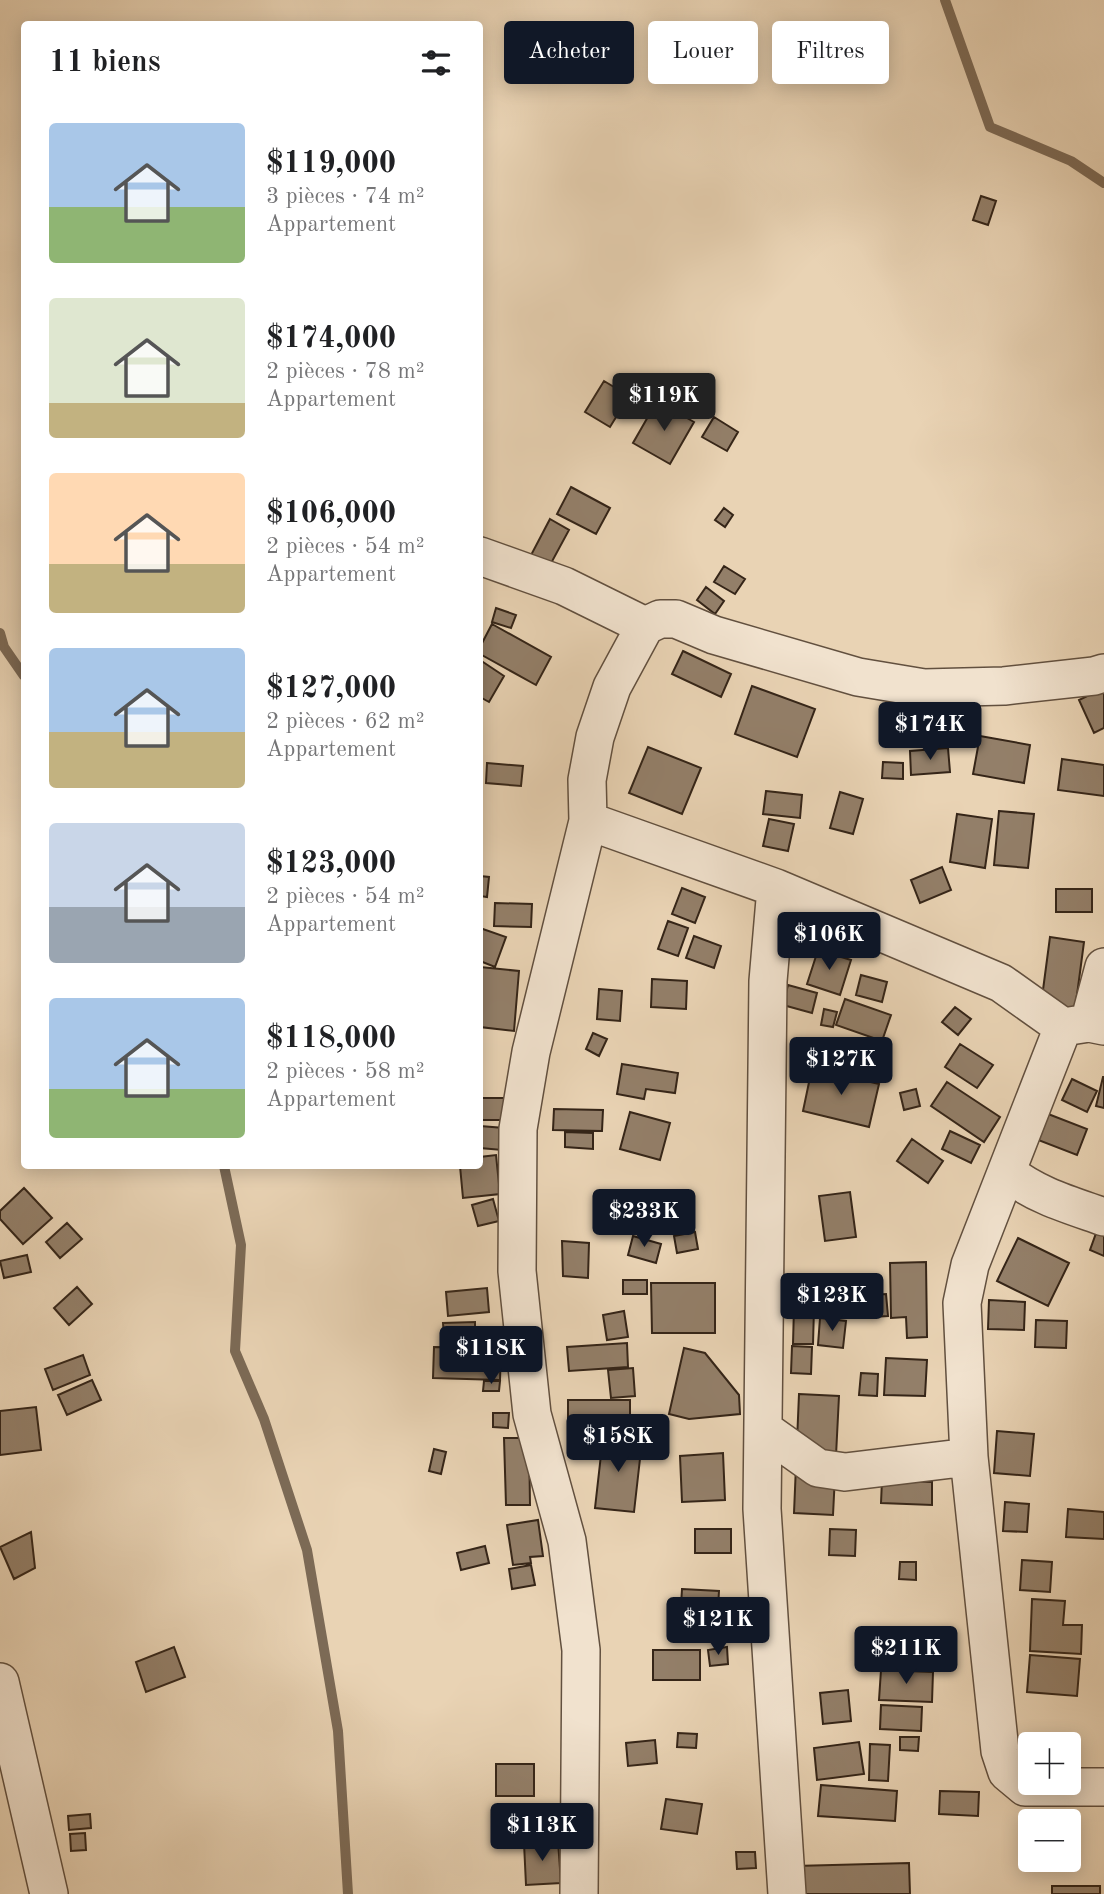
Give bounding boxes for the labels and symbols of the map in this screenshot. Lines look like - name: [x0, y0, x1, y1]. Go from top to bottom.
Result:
- pin: $119K: [615, 374, 713, 433]
- pin: $174K: [881, 702, 979, 762]
- pin: $106K: [780, 912, 878, 972]
- pin: $127K: [792, 1038, 890, 1097]
- pin: $233K: [595, 1190, 693, 1249]
- pin: $123K: [783, 1274, 881, 1333]
- pin: $118K: [442, 1326, 540, 1386]
- pin: $158K: [569, 1414, 667, 1474]
- pin: $121K: [669, 1598, 767, 1657]
- pin: $211K: [857, 1626, 955, 1686]
- pin: $113K: [493, 1804, 591, 1863]

